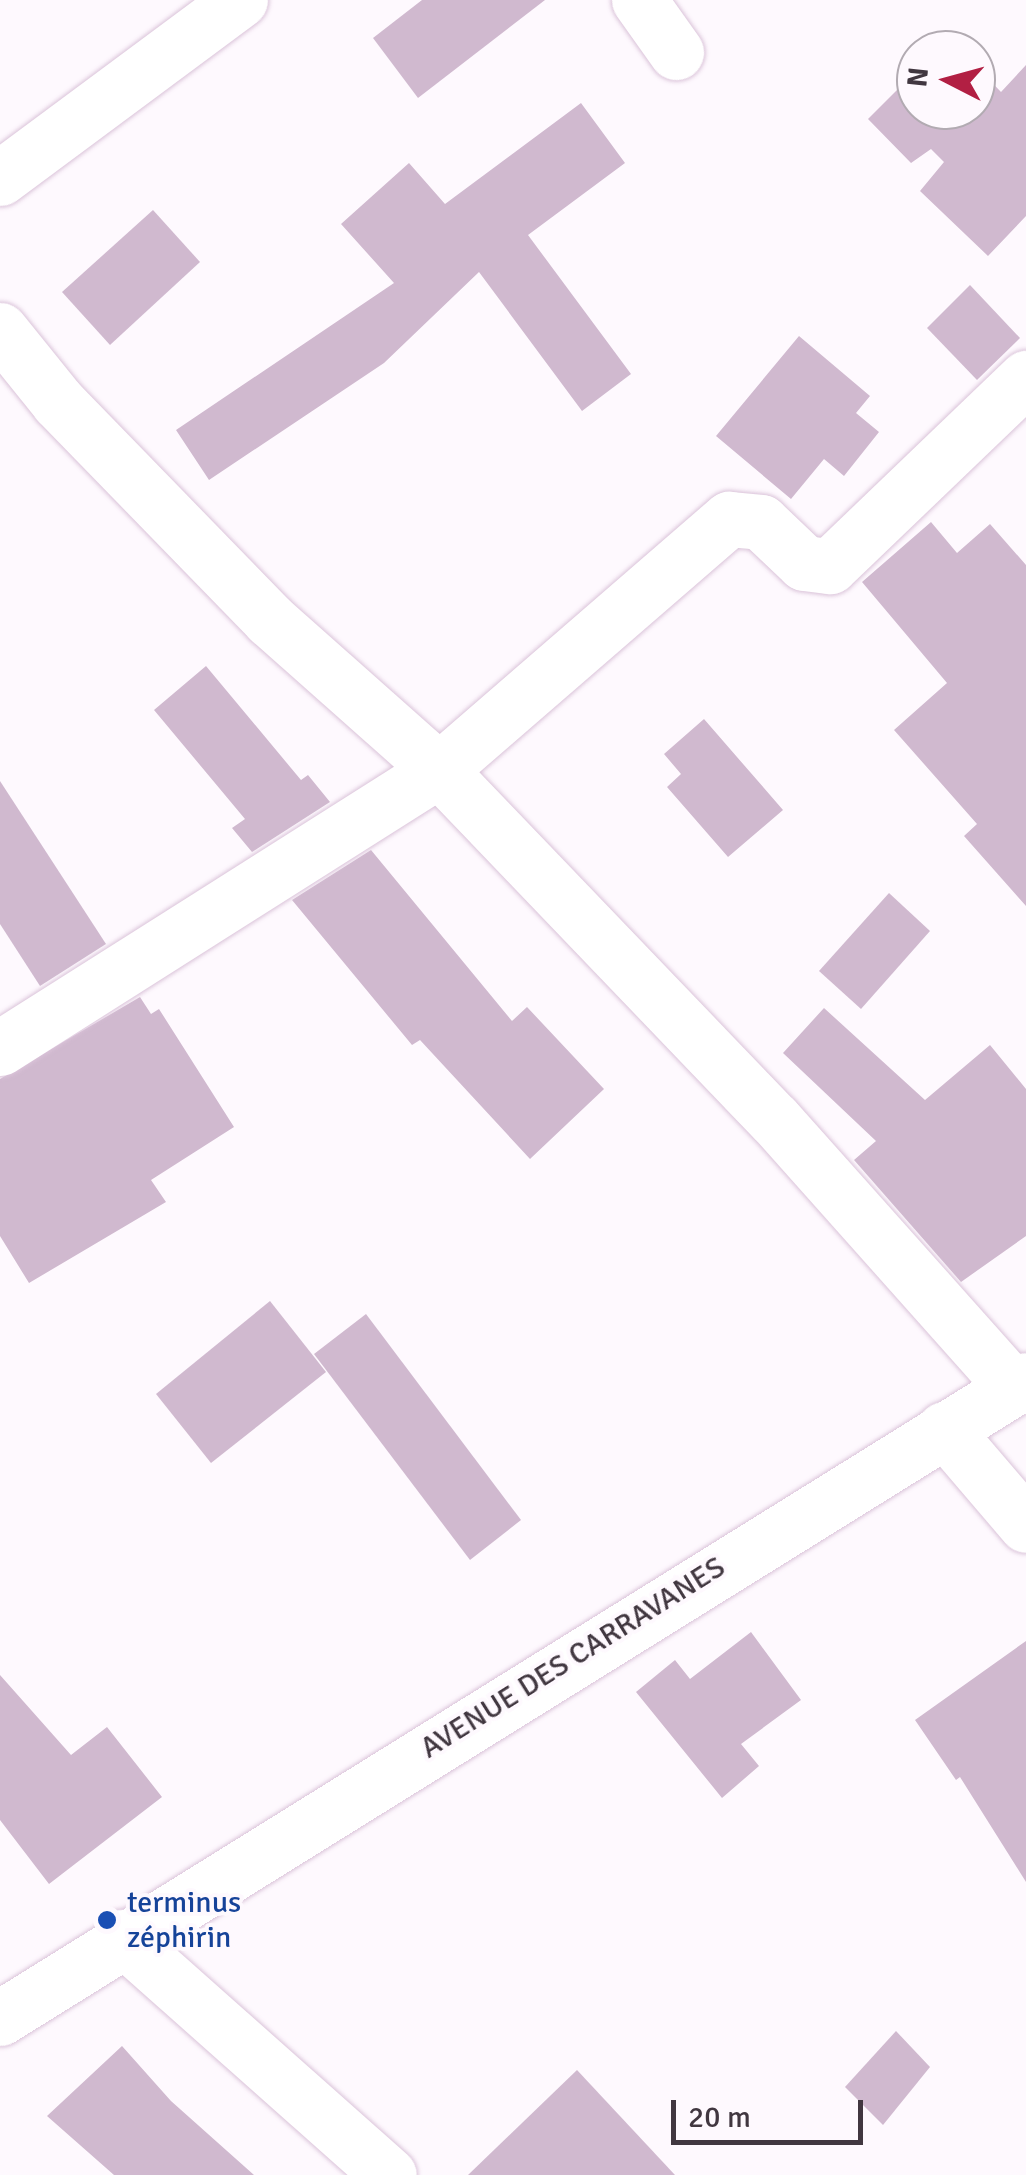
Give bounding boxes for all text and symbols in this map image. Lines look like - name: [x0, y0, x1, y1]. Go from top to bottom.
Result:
- north arrow: [896, 30, 996, 130]
- text: N: [900, 66, 936, 89]
- street label: AVENUE DES CARRAVANES: [414, 1549, 732, 1767]
- place label: terminus zéphirin: [127, 1885, 241, 1956]
- marker: terminus zéphirin: [96, 1909, 118, 1931]
- scale bar: [676, 2080, 868, 2142]
- text: 20 m: [688, 2099, 751, 2136]

